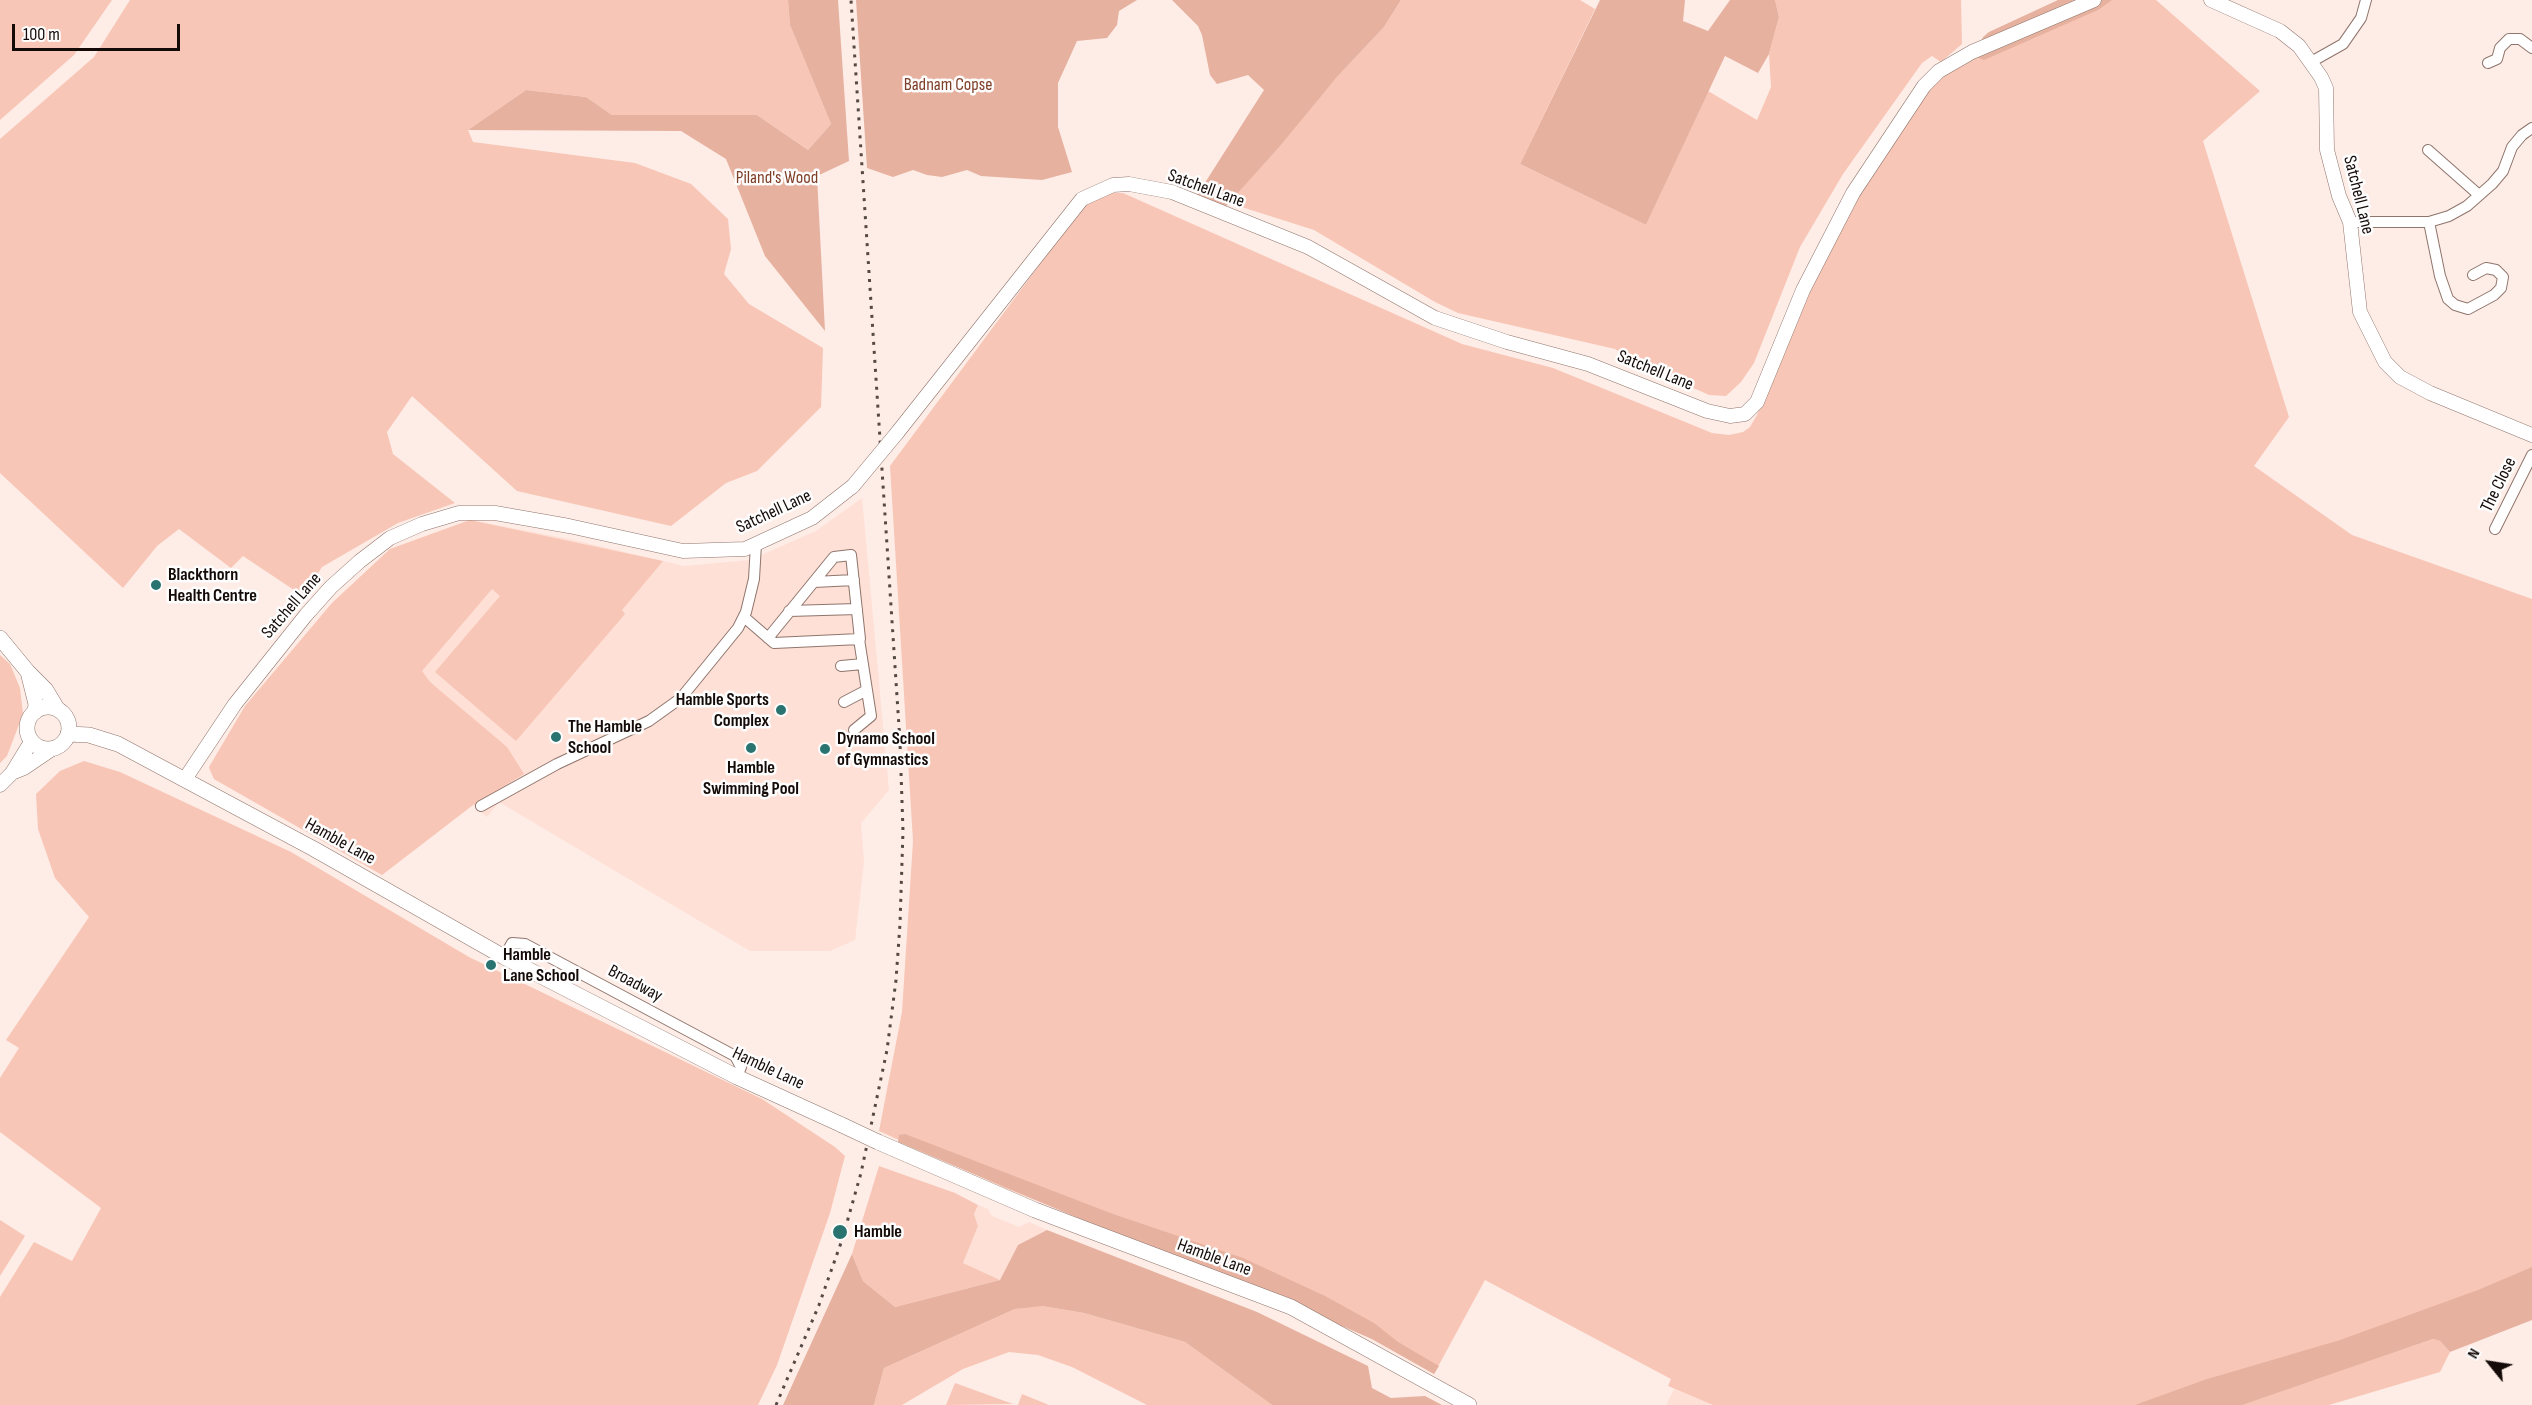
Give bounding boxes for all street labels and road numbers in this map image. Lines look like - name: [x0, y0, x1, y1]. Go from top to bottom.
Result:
- street label: Satchell Lane: [2338, 153, 2378, 237]
- street label: Satchell Lane: [1165, 165, 1247, 213]
- street label: Satchell Lane: [1614, 346, 1696, 396]
- street label: The Close: [2477, 454, 2521, 516]
- street label: Satchell Lane: [733, 485, 815, 539]
- street label: Satchell Lane: [258, 569, 326, 643]
- street label: Hamble Lane: [301, 814, 379, 870]
- street label: Broadway: [604, 961, 666, 1007]
- street label: Hamble Lane: [729, 1043, 807, 1095]
- street label: Hamble Lane: [1174, 1235, 1254, 1281]

